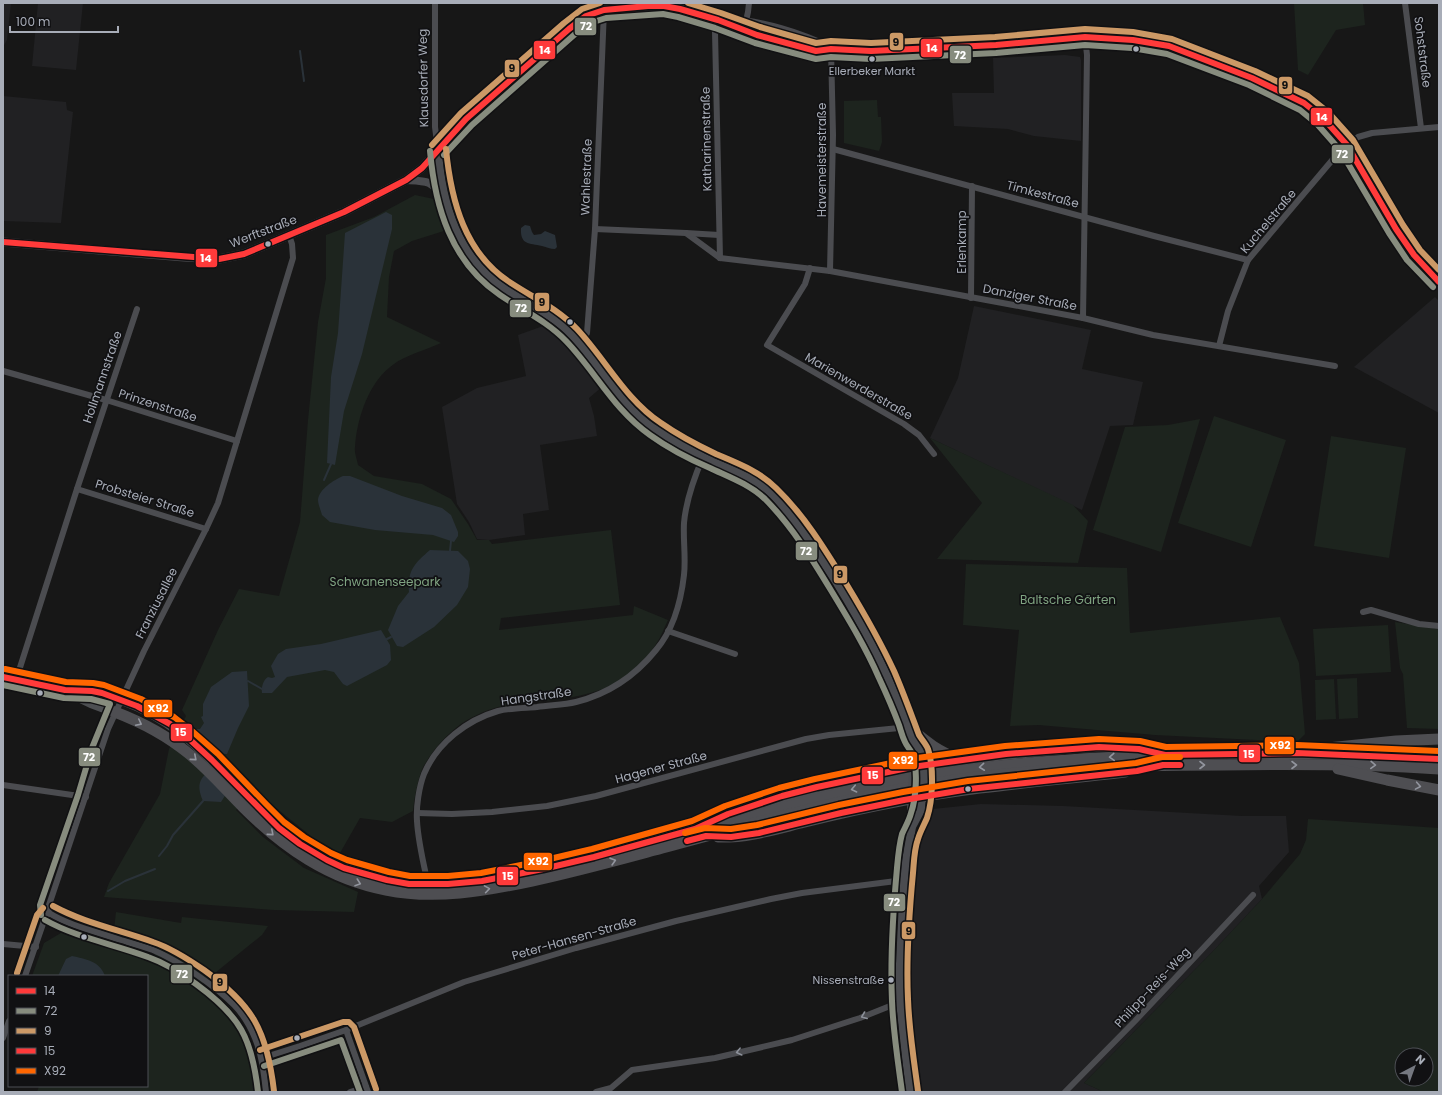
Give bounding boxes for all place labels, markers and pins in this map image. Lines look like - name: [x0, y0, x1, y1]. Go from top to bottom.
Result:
- unlabelled marker: [1131, 44, 1141, 54]
- marker: Ellerbeker Markt: [867, 54, 877, 64]
- place label: Ellerbeker Markt: [829, 63, 915, 79]
- unlabelled marker: [263, 239, 273, 249]
- unlabelled marker: [565, 317, 575, 327]
- unlabelled marker: [35, 688, 45, 698]
- unlabelled marker: [963, 784, 973, 794]
- unlabelled marker: [79, 932, 89, 942]
- place label: Nissenstraße: [813, 972, 884, 988]
- marker: Nissenstraße: [886, 975, 896, 985]
- unlabelled marker: [292, 1033, 302, 1043]

